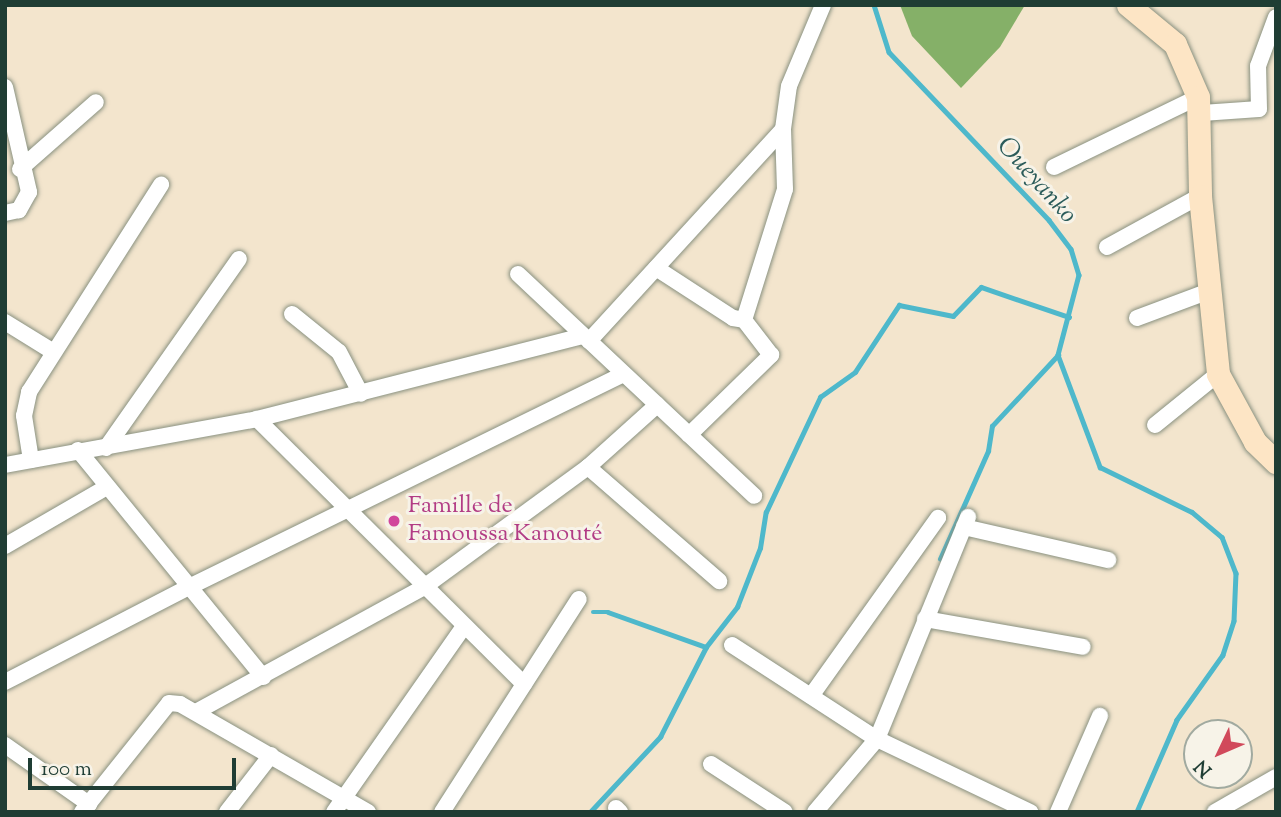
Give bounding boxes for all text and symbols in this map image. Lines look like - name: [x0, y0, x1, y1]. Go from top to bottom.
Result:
- water label: Oueyanko: [989, 131, 1083, 231]
- place label: Famille de Famoussa Kanouté: [408, 493, 602, 549]
- marker: Famille de Famoussa Kanouté: [386, 513, 402, 529]
- north arrow: [1183, 719, 1253, 789]
- scale bar: [32, 744, 240, 788]
- text: N: [1189, 753, 1219, 782]
- text: 100 m: [41, 755, 92, 785]

